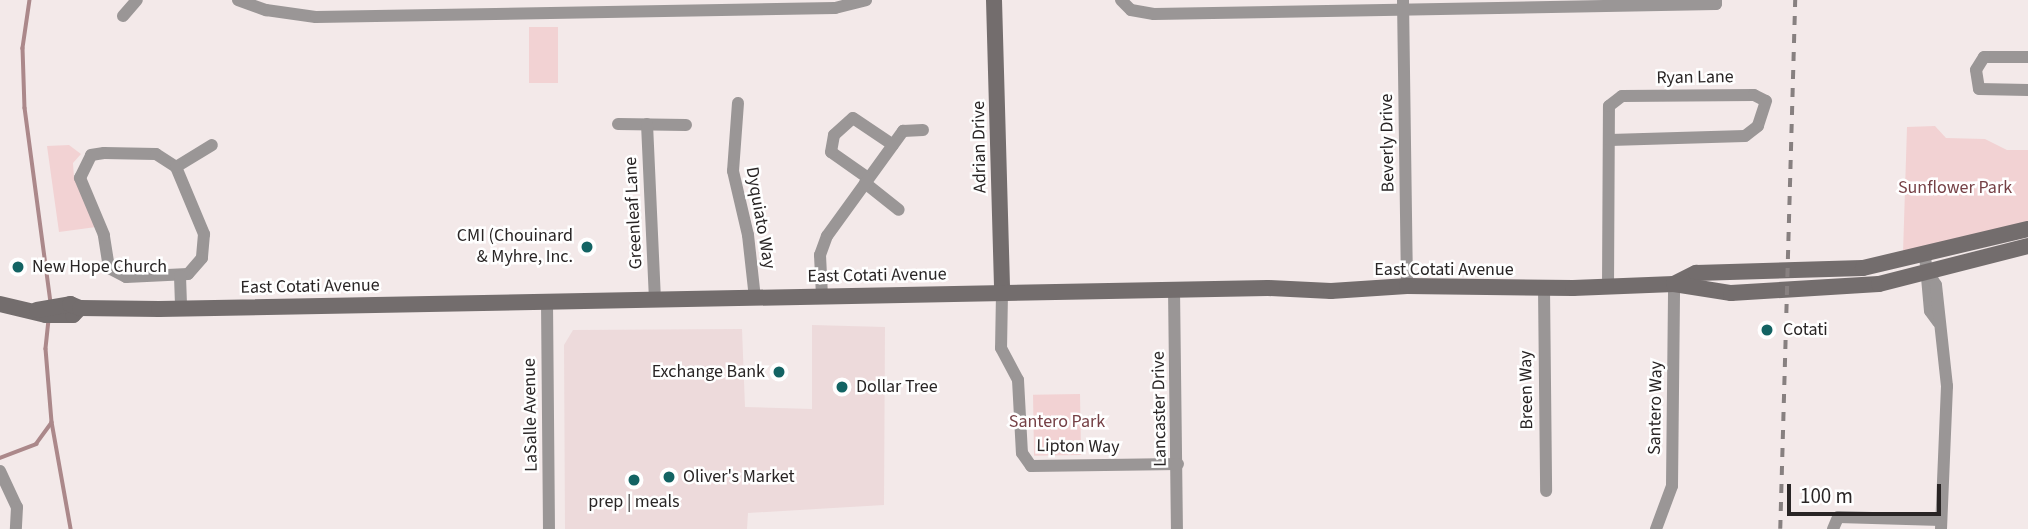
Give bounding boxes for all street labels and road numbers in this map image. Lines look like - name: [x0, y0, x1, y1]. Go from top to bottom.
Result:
- street label: Ryan Lane: [1656, 67, 1734, 89]
- street label: Beverly Drive: [1376, 93, 1400, 193]
- street label: Adrian Drive: [968, 101, 992, 193]
- street label: Greenleaf Lane: [620, 156, 648, 270]
- street label: Dyquiato Way: [740, 165, 780, 271]
- street label: East Cotati Avenue: [1374, 259, 1514, 281]
- street label: East Cotati Avenue: [807, 264, 947, 288]
- street label: East Cotati Avenue: [240, 275, 380, 299]
- street label: Breen Way: [1516, 350, 1538, 430]
- street label: Lancaster Drive: [1148, 351, 1172, 467]
- street label: LaSalle Avenue: [519, 358, 543, 472]
- street label: Santero Way: [1644, 361, 1668, 455]
- street label: Lipton Way: [1036, 435, 1120, 459]

